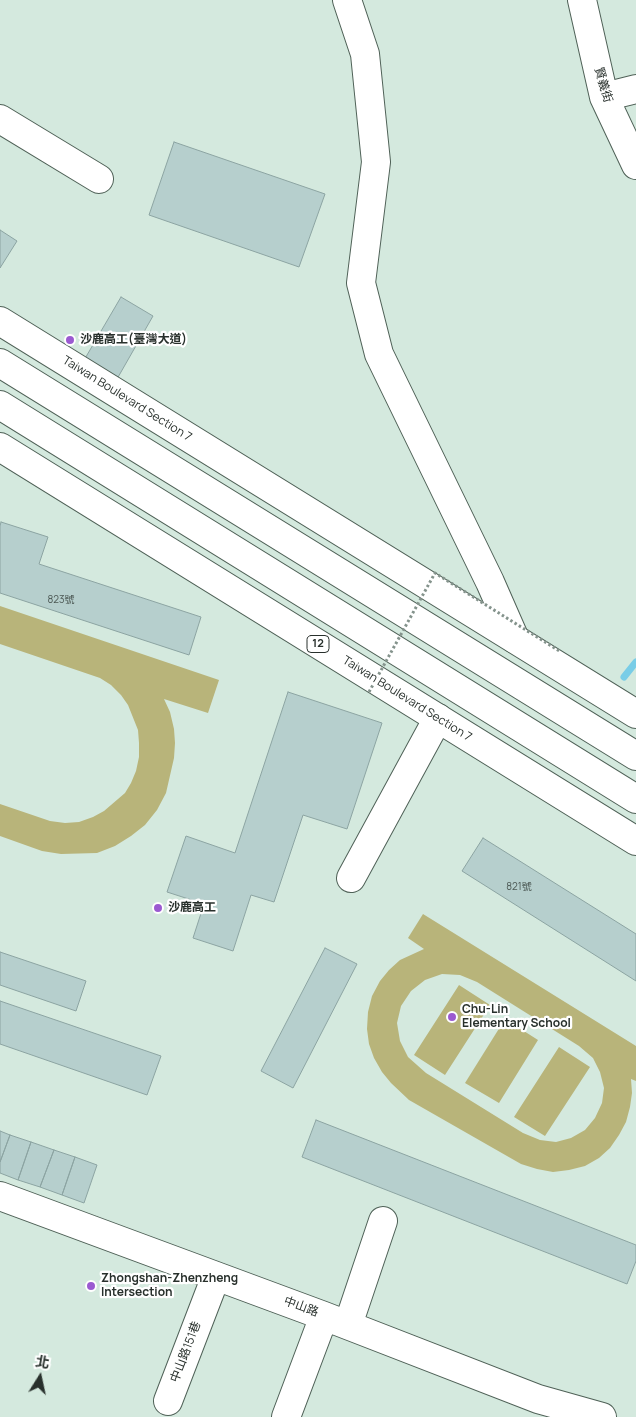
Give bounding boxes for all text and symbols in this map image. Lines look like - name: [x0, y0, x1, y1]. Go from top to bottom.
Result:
- street label: 賢義街: [591, 66, 615, 104]
- place label: 沙鹿高工(臺灣大道): [80, 333, 187, 347]
- marker: 沙鹿高工(臺灣大道): [64, 334, 76, 346]
- street label: Taiwan Boulevard Section 7: [60, 353, 194, 445]
- house number: 823號: [47, 594, 75, 606]
- road number: 12: [307, 636, 329, 652]
- street label: Taiwan Boulevard Section 7: [340, 653, 474, 745]
- house number: 821號: [506, 881, 532, 893]
- place label: 沙鹿高工: [168, 901, 216, 915]
- marker: 沙鹿高工: [152, 902, 164, 914]
- place label: Chu-Lin Elementary School: [462, 1003, 571, 1031]
- marker: Chu-Lin Elementary School: [446, 1011, 458, 1023]
- place label: Zhongshan-Zhenzheng Intersection: [101, 1272, 238, 1300]
- marker: Zhongshan-Zhenzheng Intersection: [85, 1280, 97, 1292]
- street label: 中山路: [282, 1294, 320, 1320]
- street label: 中山路151巷: [168, 1319, 204, 1385]
- text: 北: [34, 1351, 51, 1372]
- north arrow: [15, 1352, 65, 1402]

